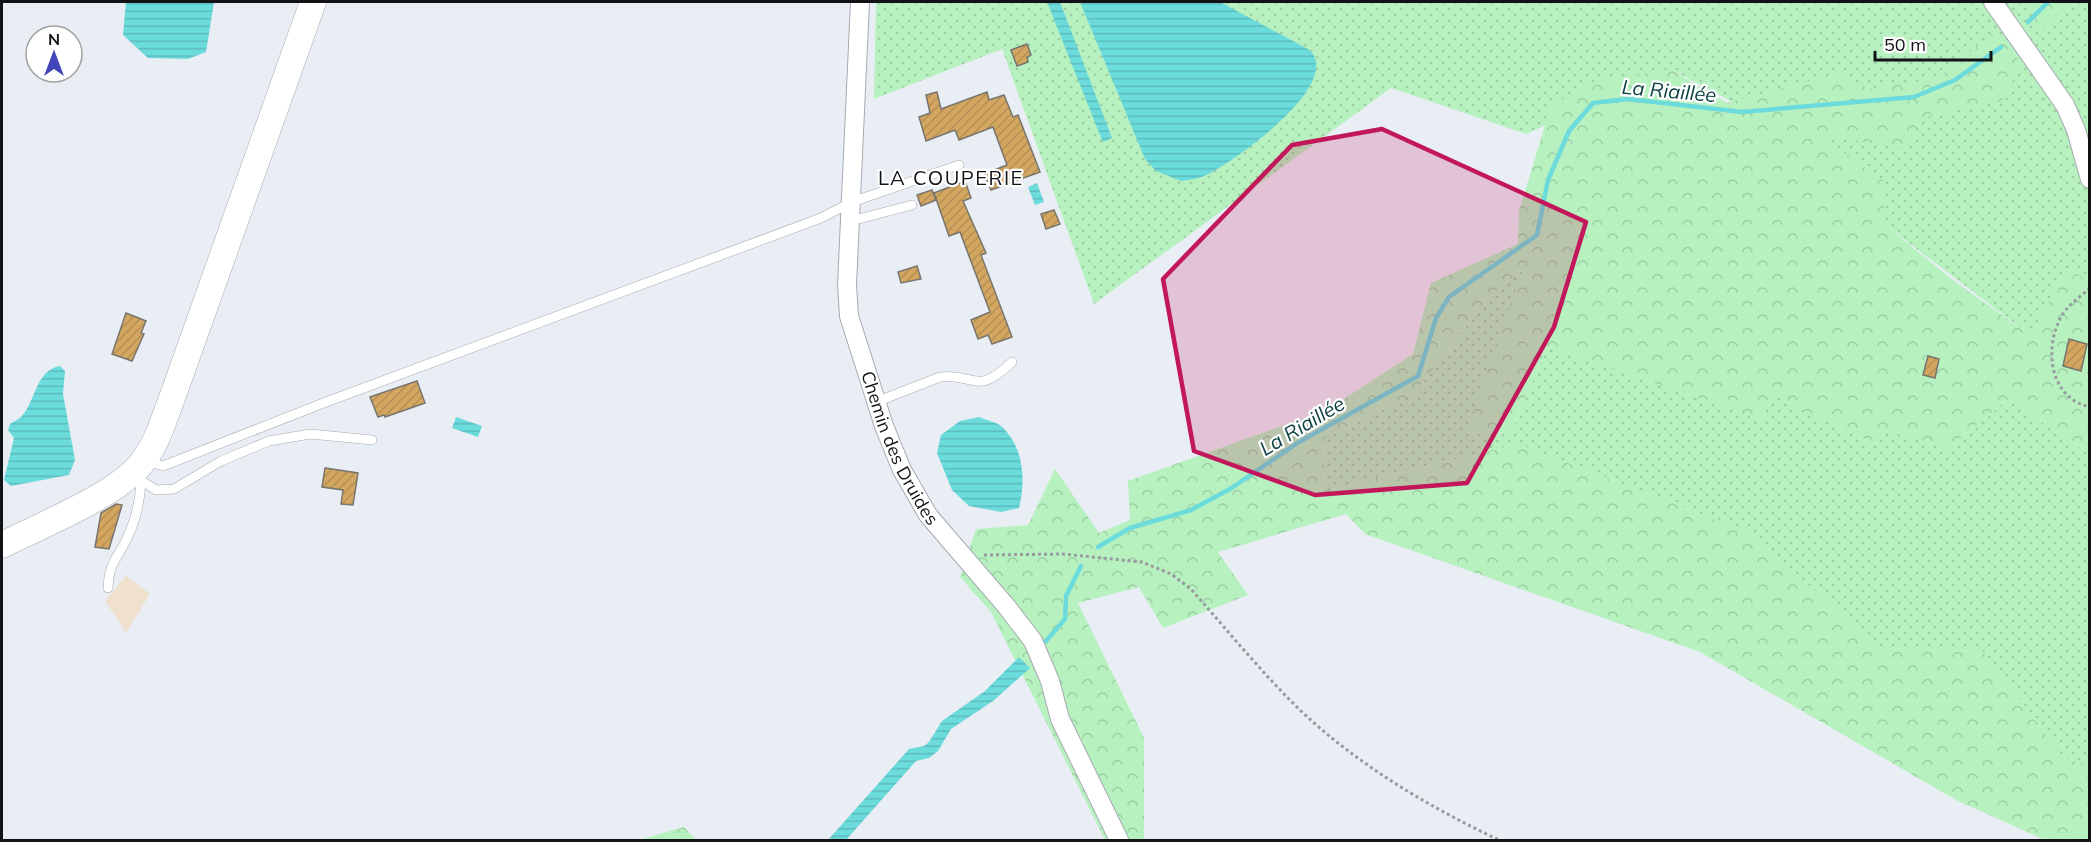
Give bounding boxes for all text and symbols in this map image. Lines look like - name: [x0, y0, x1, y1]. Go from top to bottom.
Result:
- north arrow: [24, 24, 84, 84]
- scale bar: [1875, 24, 1990, 62]
- text: N: [48, 29, 60, 49]
- text: 50 m: [1884, 33, 1926, 56]
- water label: La Riaillée: [1621, 74, 1717, 107]
- district label: LA COUPERIE: [878, 165, 1024, 190]
- street label: Chemin des Druides: [856, 368, 944, 530]
- water label: La Riaillée: [1255, 390, 1349, 461]

